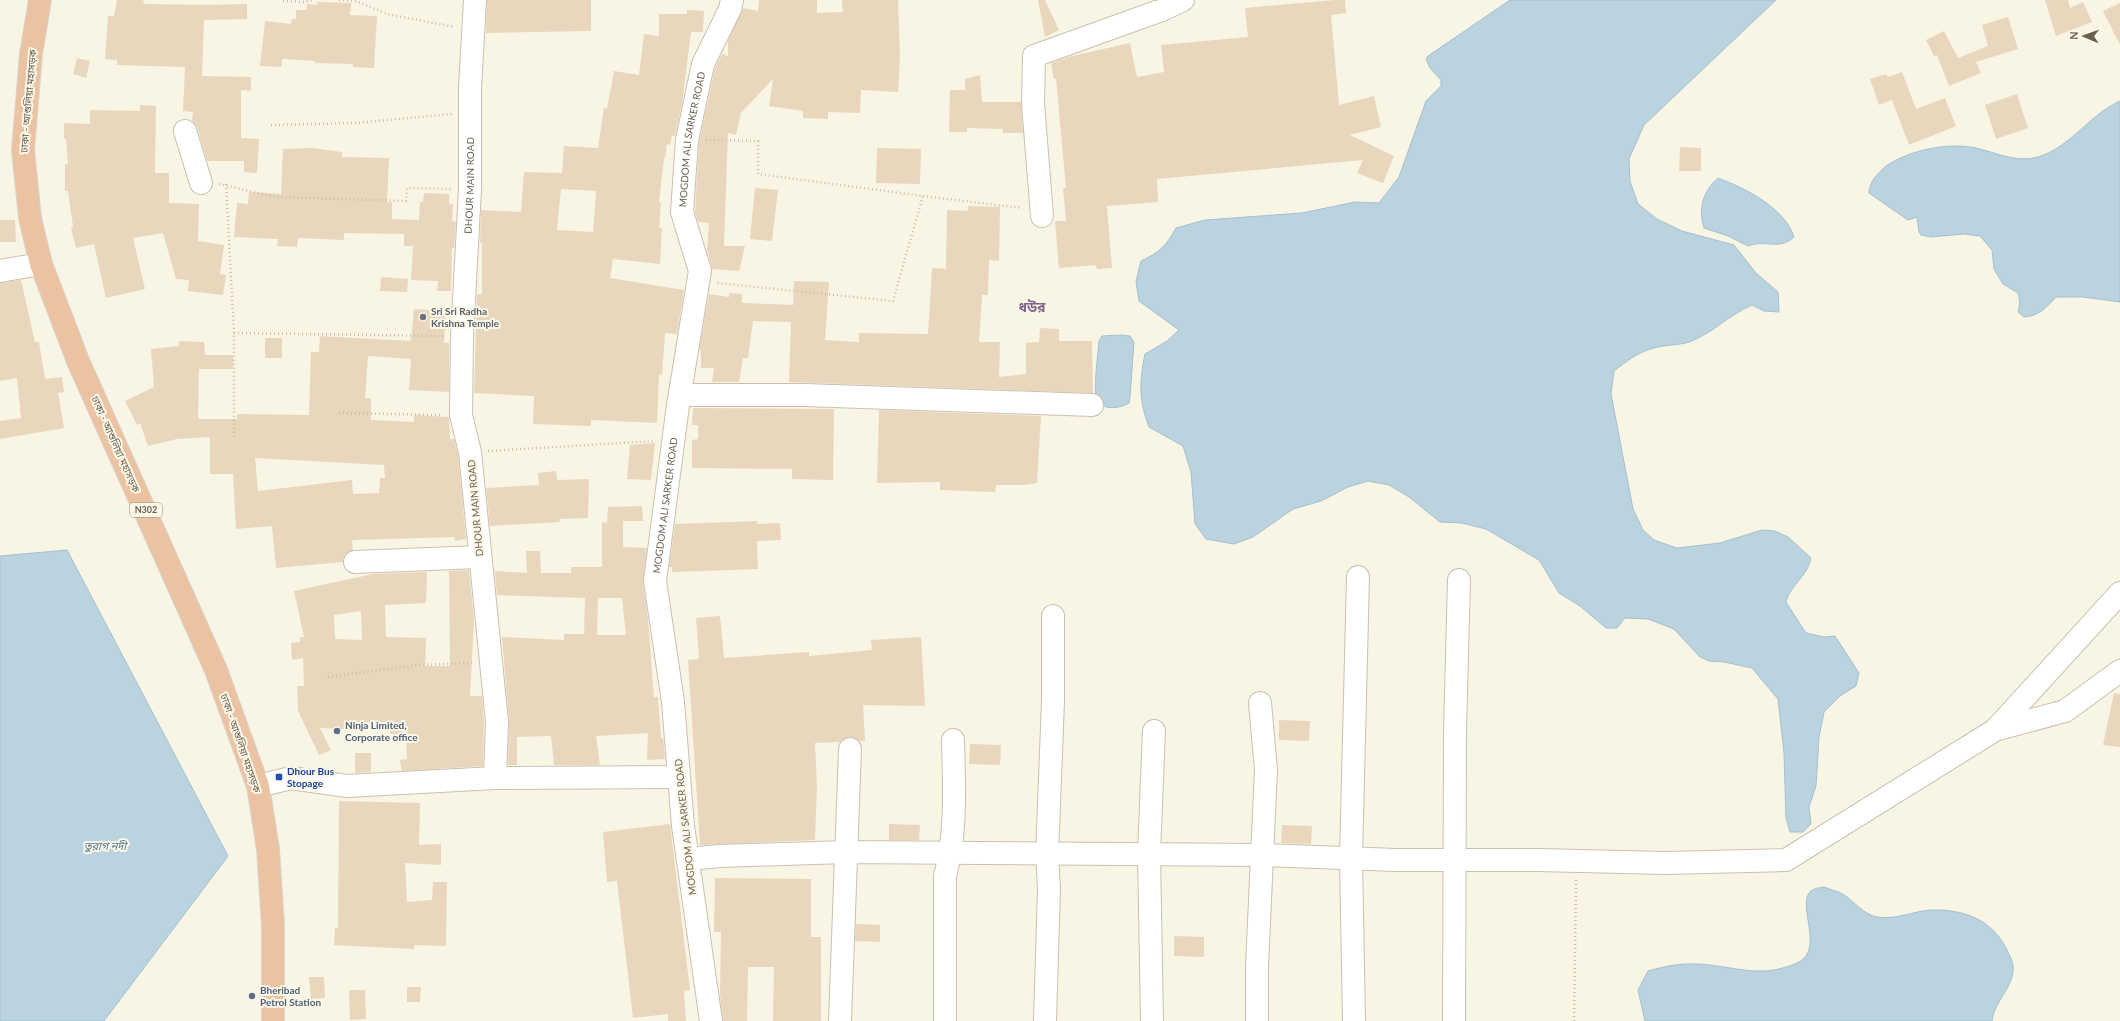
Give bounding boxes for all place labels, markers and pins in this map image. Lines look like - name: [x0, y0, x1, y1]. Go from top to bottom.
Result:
- place label: Sri Sri Radha Krishna Temple: [431, 305, 500, 329]
- marker: Sri Sri Radha Krishna Temple: [418, 312, 428, 322]
- place label: Ninja Limited, Corporate office: [345, 719, 418, 743]
- marker: Ninja Limited, Corporate office: [332, 726, 342, 736]
- place label: Dhour Bus Stopage: [287, 765, 335, 789]
- marker: Dhour Bus Stopage: [274, 772, 284, 782]
- place label: Bheribad Petrol Station: [260, 984, 321, 1008]
- marker: Bheribad Petrol Station: [247, 991, 257, 1001]

